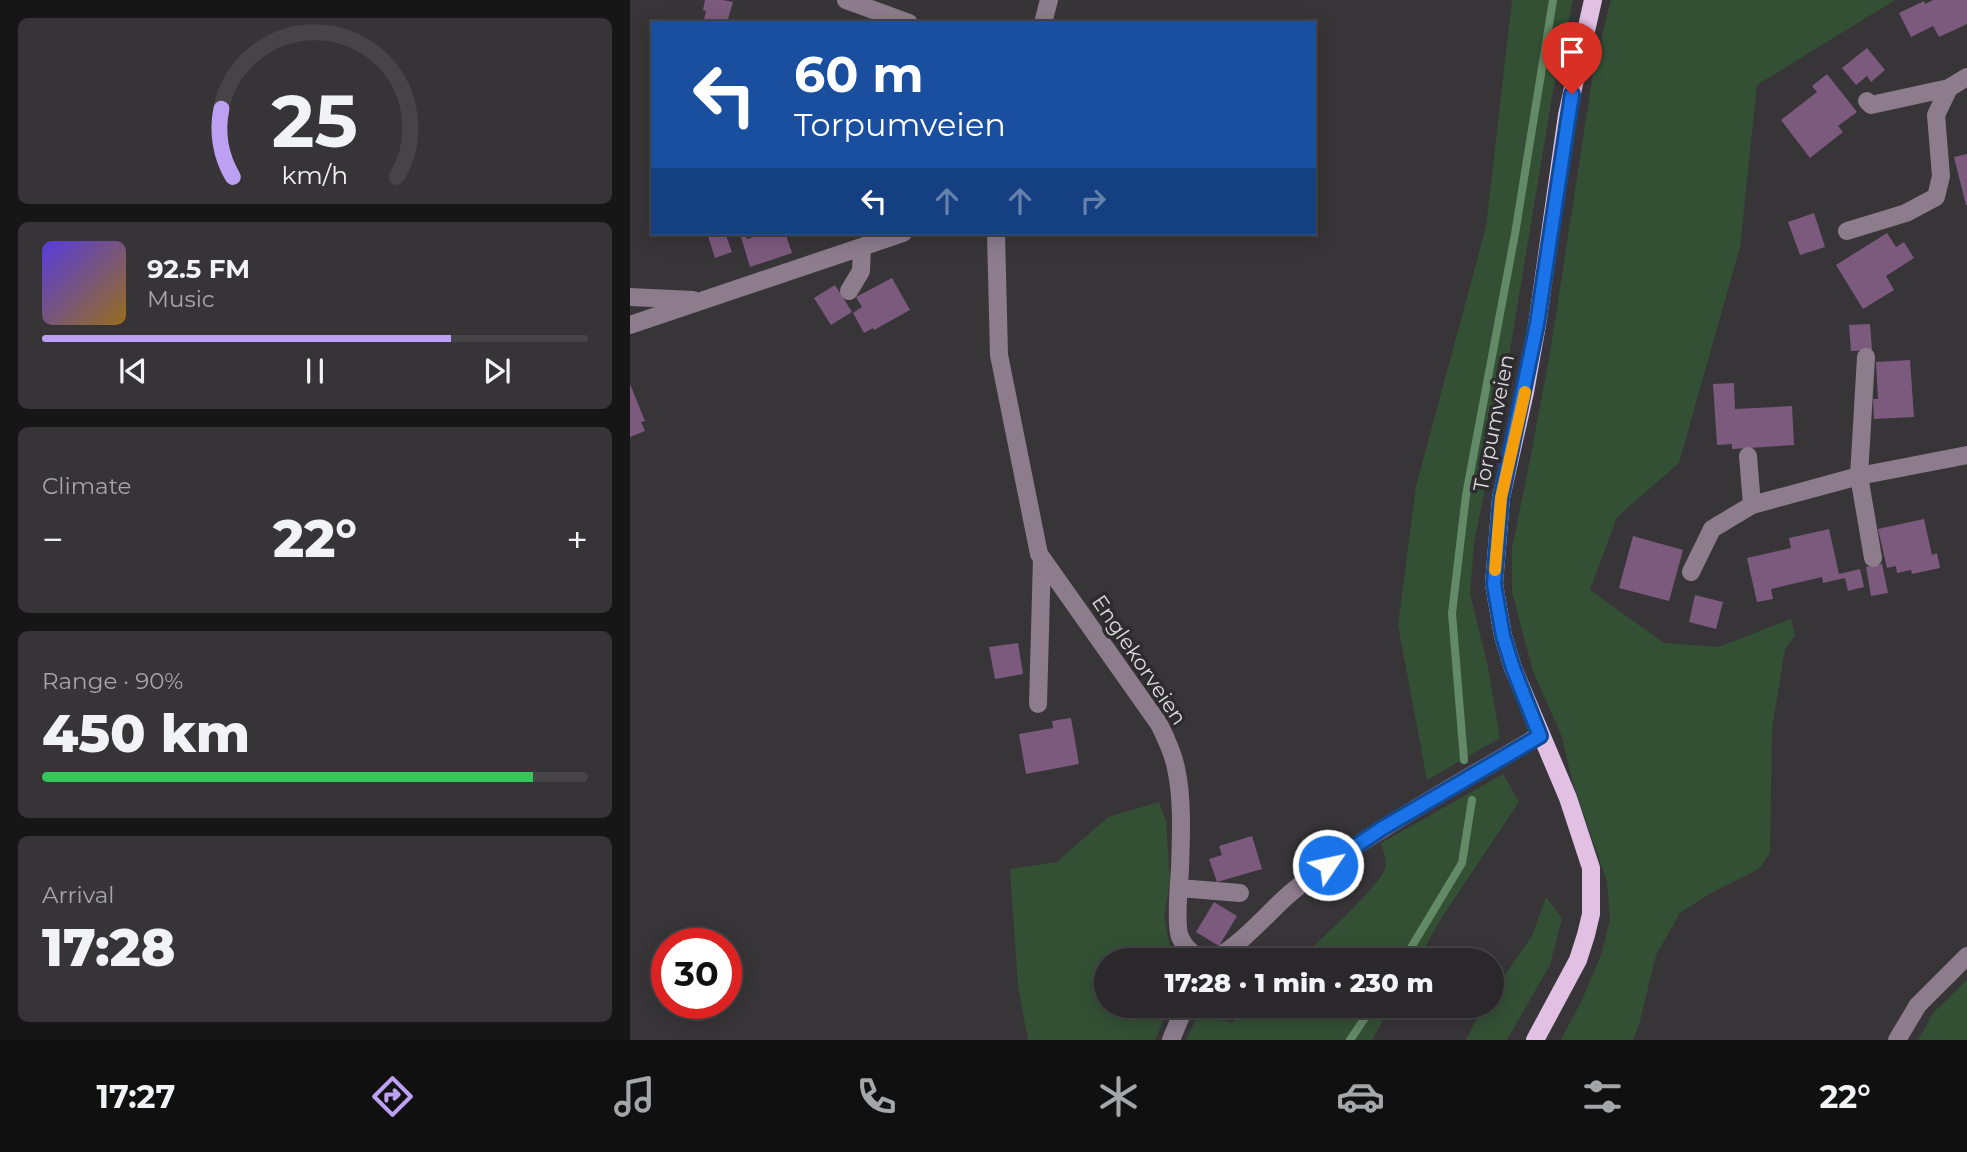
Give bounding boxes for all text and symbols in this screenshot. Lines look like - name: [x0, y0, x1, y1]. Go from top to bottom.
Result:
- pin: [1542, 22, 1602, 94]
- icon: arrive: [1553, 33, 1591, 71]
- text: 60 m: [794, 45, 924, 104]
- icon: left: [679, 49, 770, 140]
- text: 25: [272, 78, 358, 166]
- text: Torpumveien: [794, 105, 1006, 144]
- text: km/h: [282, 160, 348, 190]
- icon: left: [855, 182, 893, 220]
- icon: ahead: [928, 182, 966, 220]
- icon: ahead: [1001, 182, 1039, 220]
- icon: right: [1074, 182, 1112, 220]
- text: 92.5 FM: [147, 253, 250, 285]
- text: Music: [147, 285, 215, 313]
- icon: previous: [114, 352, 152, 390]
- icon: pause: [296, 352, 334, 390]
- icon: next: [478, 352, 516, 390]
- street label: Torpumveien: [1468, 352, 1519, 494]
- text: Climate: [42, 472, 131, 500]
- text: 22°: [273, 507, 357, 570]
- text: −: [42, 516, 64, 563]
- text: +: [566, 516, 588, 563]
- street label: Englekorveien: [1087, 590, 1192, 729]
- text: Range · 90%: [42, 667, 183, 695]
- text: 450 km: [42, 702, 250, 765]
- position arrow: [1291, 828, 1365, 902]
- text: Arrival: [42, 881, 115, 909]
- text: 17:28: [42, 916, 176, 979]
- speed limit sign: 30: [651, 928, 742, 1019]
- text: 17:28 · 1 min · 230 m: [1164, 967, 1434, 999]
- icon: directions: [368, 1072, 417, 1121]
- icon: music: [610, 1072, 659, 1121]
- icon: phone: [852, 1072, 901, 1121]
- icon: climate: [1094, 1072, 1143, 1121]
- icon: car: [1336, 1072, 1385, 1121]
- icon: filters: [1578, 1072, 1627, 1121]
- text: 17:27: [96, 1077, 175, 1116]
- text: 22°: [1819, 1077, 1871, 1116]

